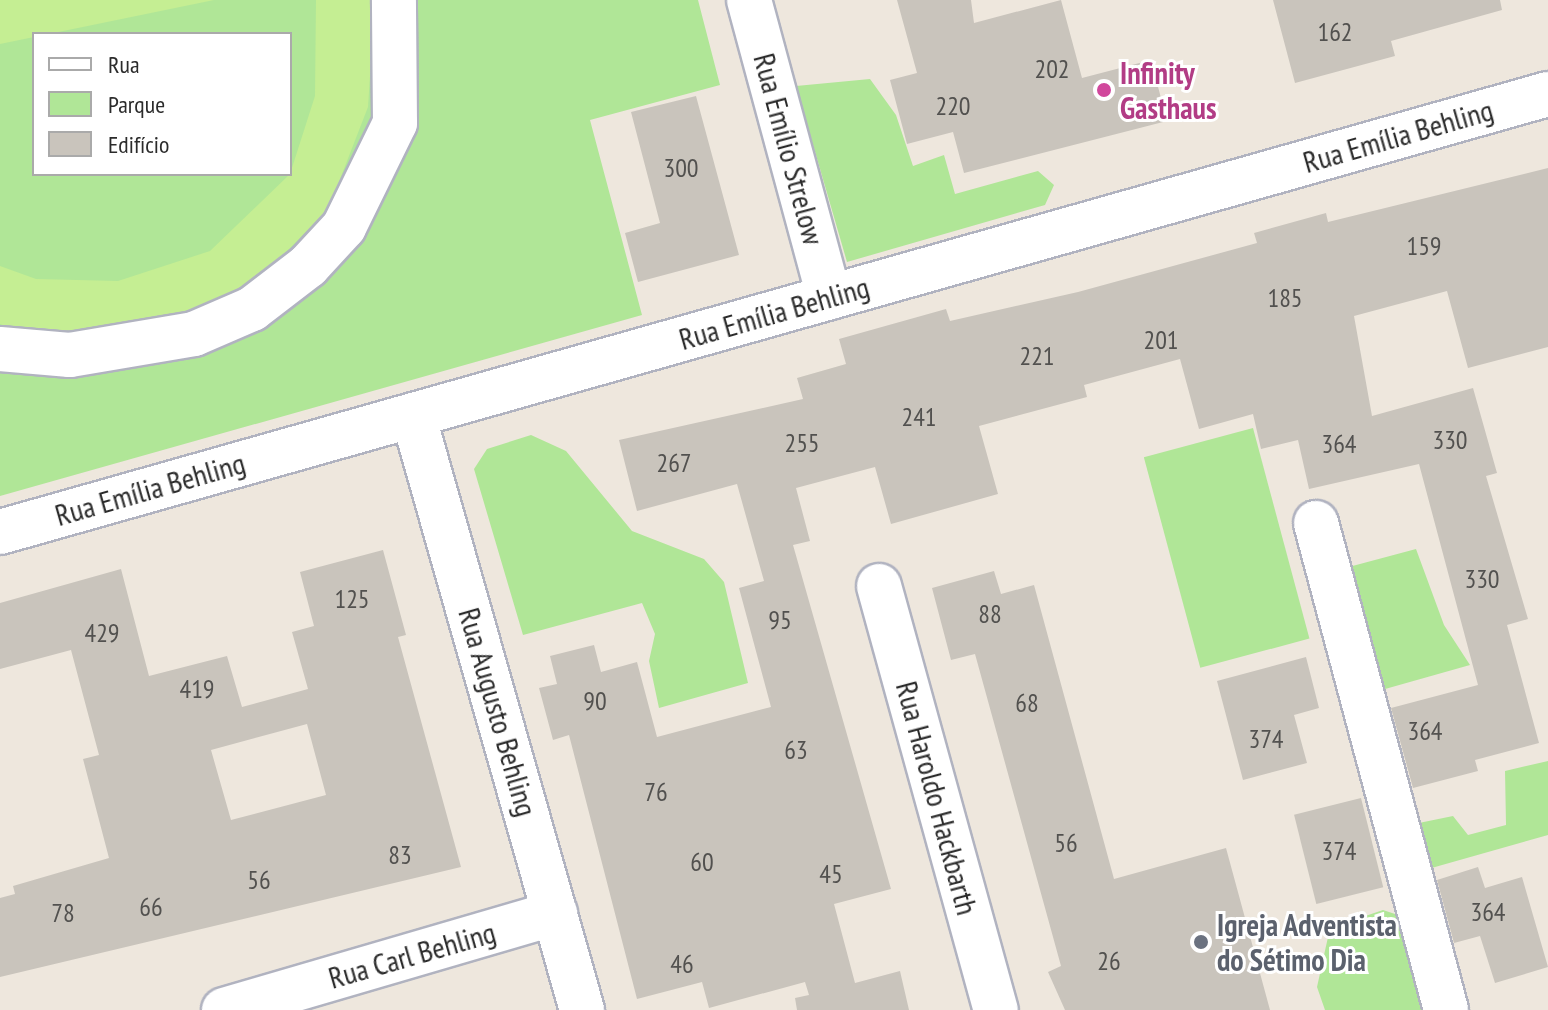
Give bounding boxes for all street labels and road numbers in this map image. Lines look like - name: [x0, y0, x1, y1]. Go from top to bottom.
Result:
- street label: Rua Emílio Strelow: [746, 49, 832, 249]
- street label: Rua Emília Behling: [1299, 92, 1497, 180]
- street label: Rua Emília Behling: [675, 269, 873, 357]
- street label: Rua Emília Behling: [51, 445, 249, 533]
- street label: Rua Augusto Behling: [451, 603, 545, 821]
- street label: Rua Haroldo Hackbarth: [889, 677, 985, 919]
- street label: Rua Carl Behling: [324, 914, 500, 996]

